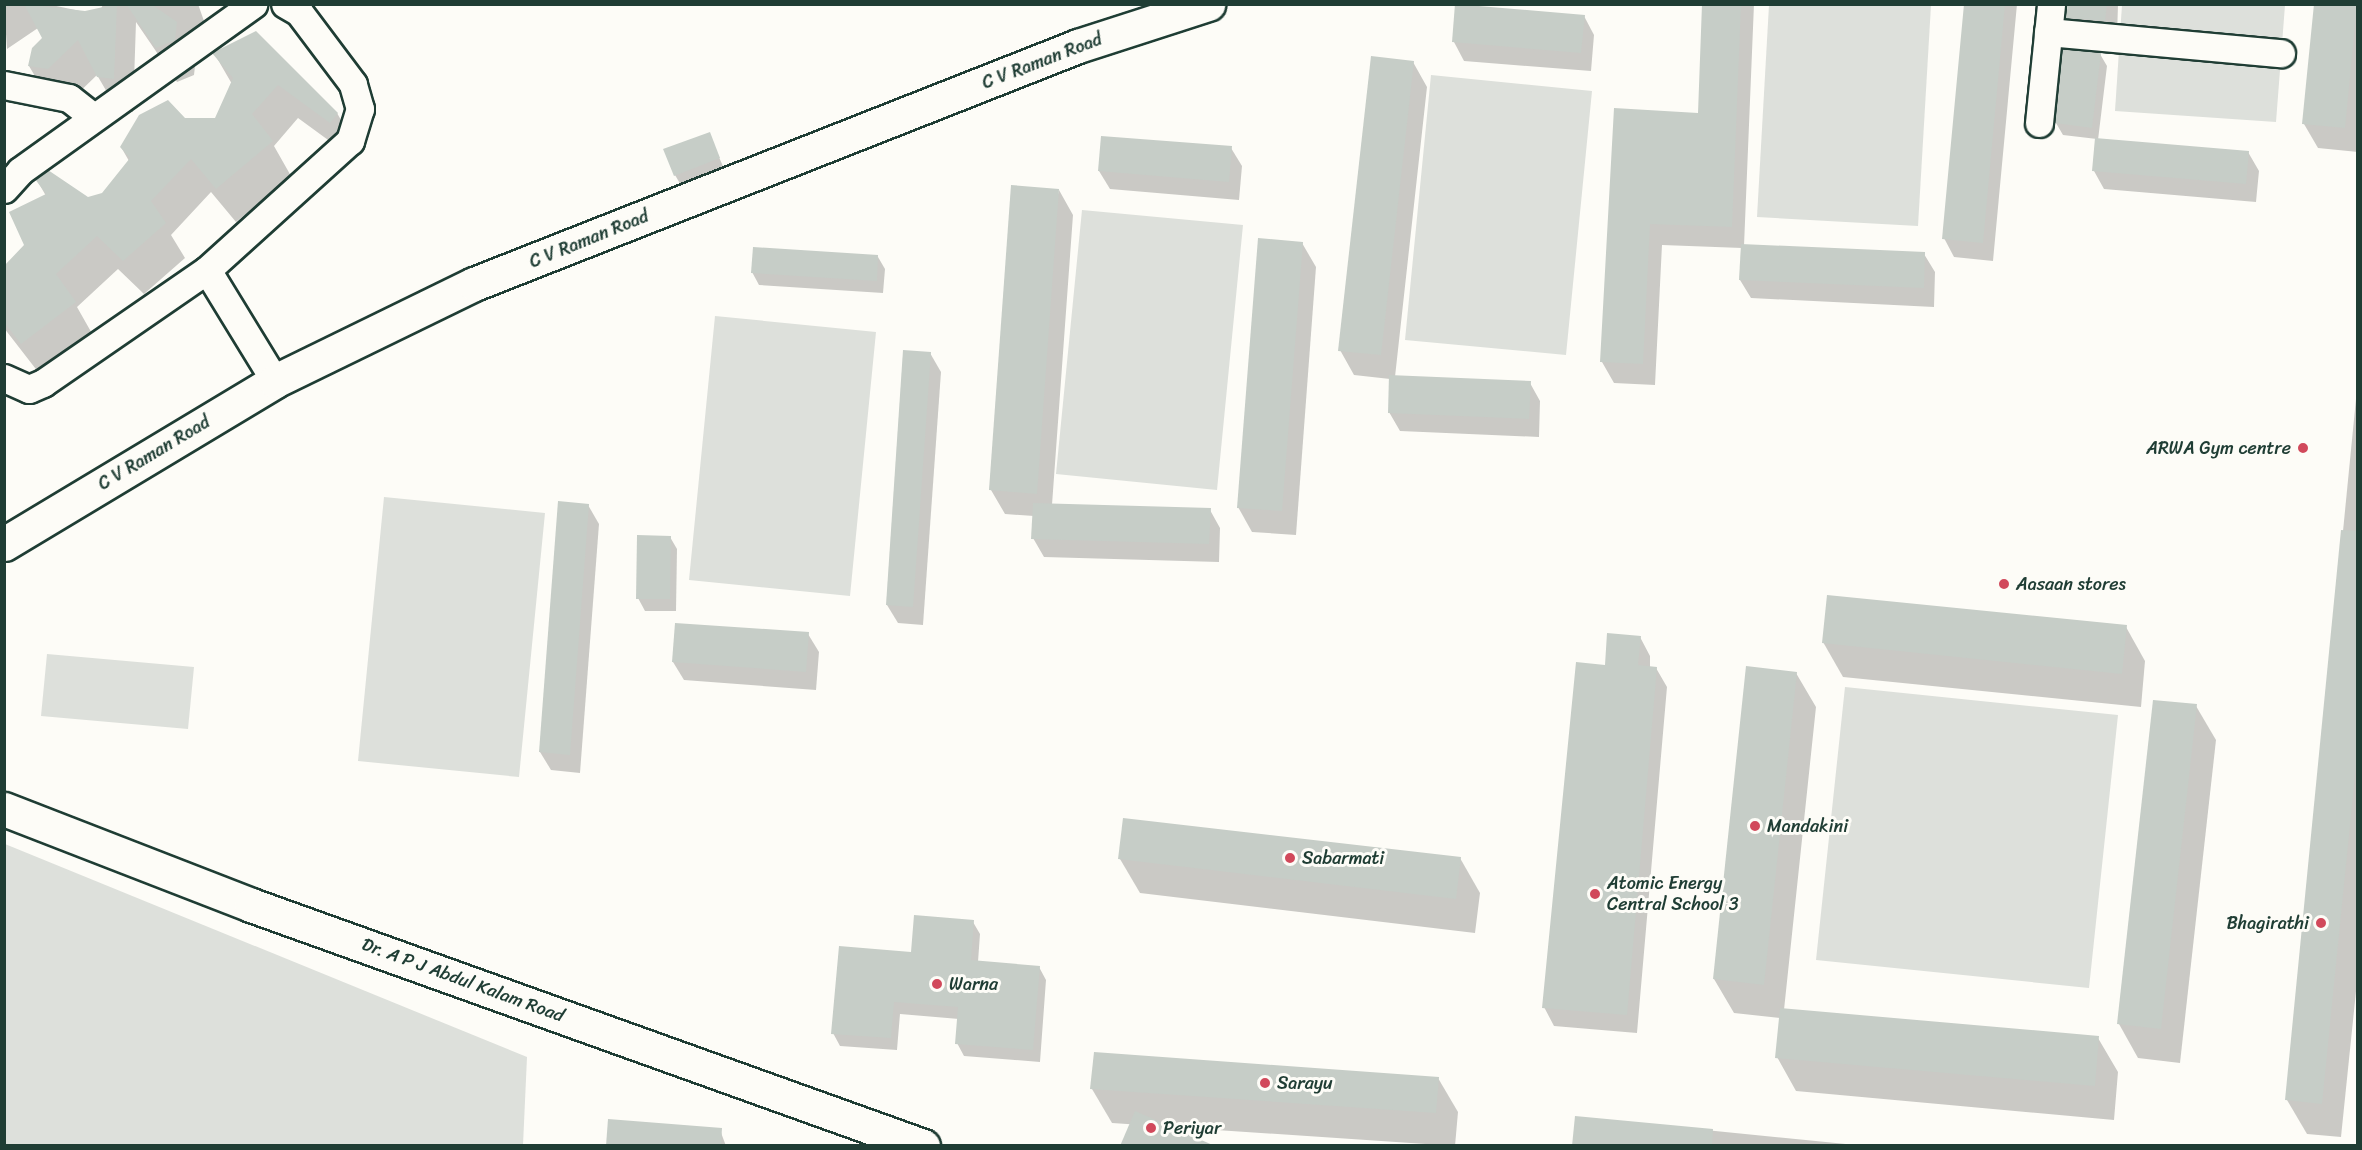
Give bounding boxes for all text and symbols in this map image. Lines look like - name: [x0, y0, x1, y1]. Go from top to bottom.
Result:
- street label: C V Raman Road: [979, 28, 1105, 94]
- street label: C V Raman Road: [526, 205, 652, 273]
- street label: C V Raman Road: [94, 411, 214, 495]
- place label: ARWA Gym centre: [2147, 437, 2291, 459]
- marker: ARWA Gym centre: [2296, 441, 2310, 455]
- place label: Aasaan stores: [2016, 573, 2128, 595]
- marker: Aasaan stores: [1997, 577, 2011, 591]
- place label: Mandakini: [1767, 815, 1848, 837]
- marker: Mandakini: [1748, 819, 1762, 833]
- place label: Sabarmati: [1302, 847, 1384, 869]
- marker: Sabarmati: [1283, 851, 1297, 865]
- place label: Atomic Energy Central School 3: [1607, 873, 1739, 916]
- marker: Atomic Energy Central School 3: [1588, 887, 1602, 901]
- place label: Bhagirathi: [2226, 912, 2309, 934]
- marker: Bhagirathi: [2314, 916, 2328, 930]
- street label: Dr. A P J Abdul Kalam Road: [359, 933, 567, 1027]
- place label: Warna: [949, 973, 998, 995]
- marker: Warna: [930, 977, 944, 991]
- place label: Sarayu: [1277, 1072, 1333, 1094]
- marker: Sarayu: [1258, 1076, 1272, 1090]
- place label: Periyar: [1163, 1117, 1221, 1139]
- marker: Periyar: [1144, 1121, 1158, 1135]

